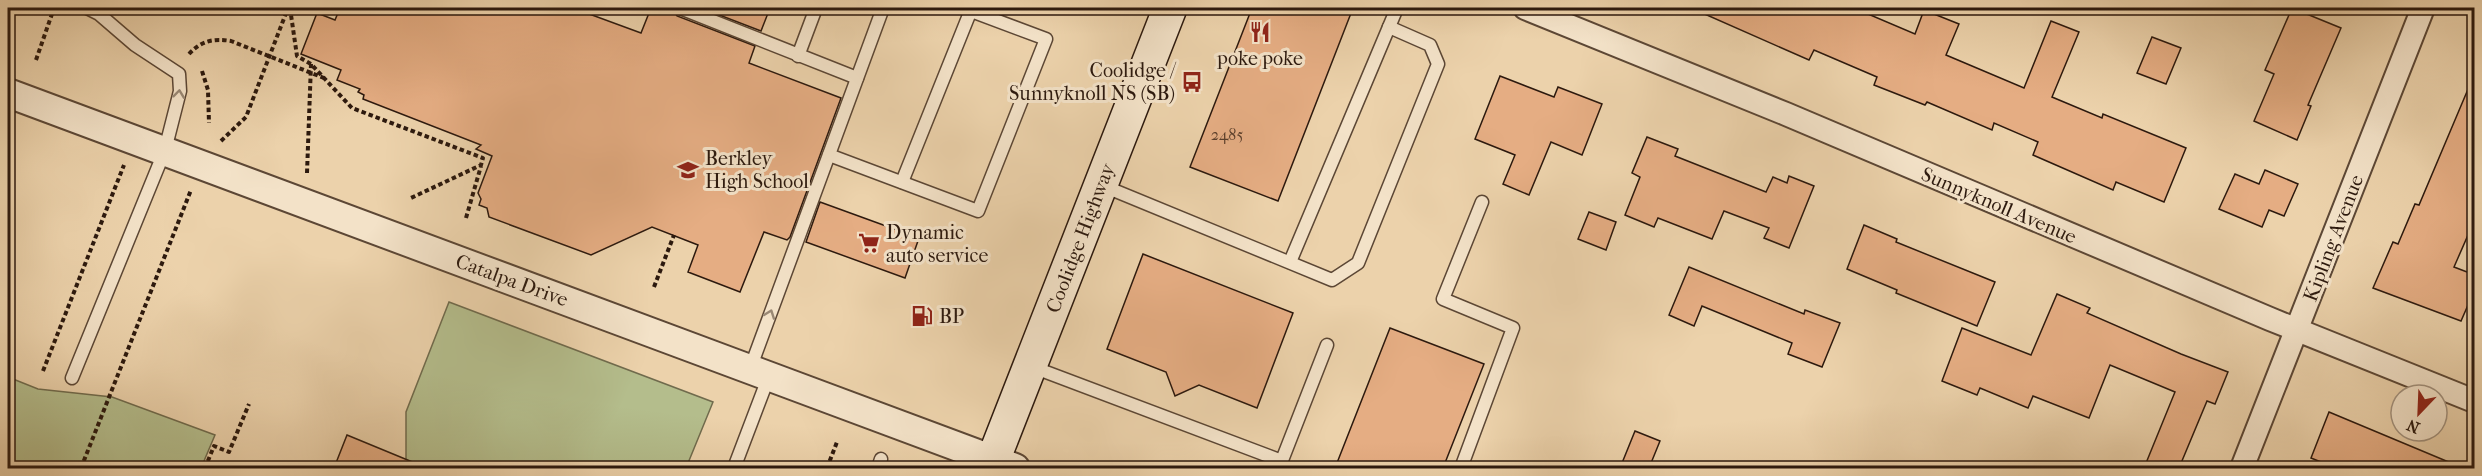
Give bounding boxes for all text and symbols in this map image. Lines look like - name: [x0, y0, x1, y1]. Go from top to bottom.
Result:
- restaurant icon: poke poke: [1248, 20, 1272, 44]
- place label: poke poke: [1216, 47, 1303, 70]
- place label: Coolidge / Sunnyknoll NS (SB): [1009, 59, 1177, 105]
- bus stop icon: Coolidge / Sunnyknoll NS (SB): [1180, 70, 1204, 94]
- one-way arrow: [172, 89, 184, 98]
- house number: 2485: [1211, 125, 1243, 144]
- place label: Berkley High School: [705, 147, 809, 193]
- school or university icon: Berkley High School: [676, 158, 700, 182]
- street label: Coolidge Highway: [1041, 159, 1120, 316]
- street label: Sunnyknoll Avenue: [1918, 162, 2080, 249]
- street label: Kipling Avenue: [2299, 172, 2368, 305]
- place label: Dynamic auto service: [886, 221, 988, 267]
- supermarket icon: Dynamic auto service: [857, 231, 881, 255]
- street label: Catalpa Drive: [453, 250, 571, 311]
- fuel station icon: BP: [910, 304, 934, 328]
- place label: BP: [939, 305, 964, 328]
- one-way arrow: [763, 309, 775, 320]
- north arrow: [2389, 383, 2449, 443]
- text: N: [2403, 415, 2423, 437]

